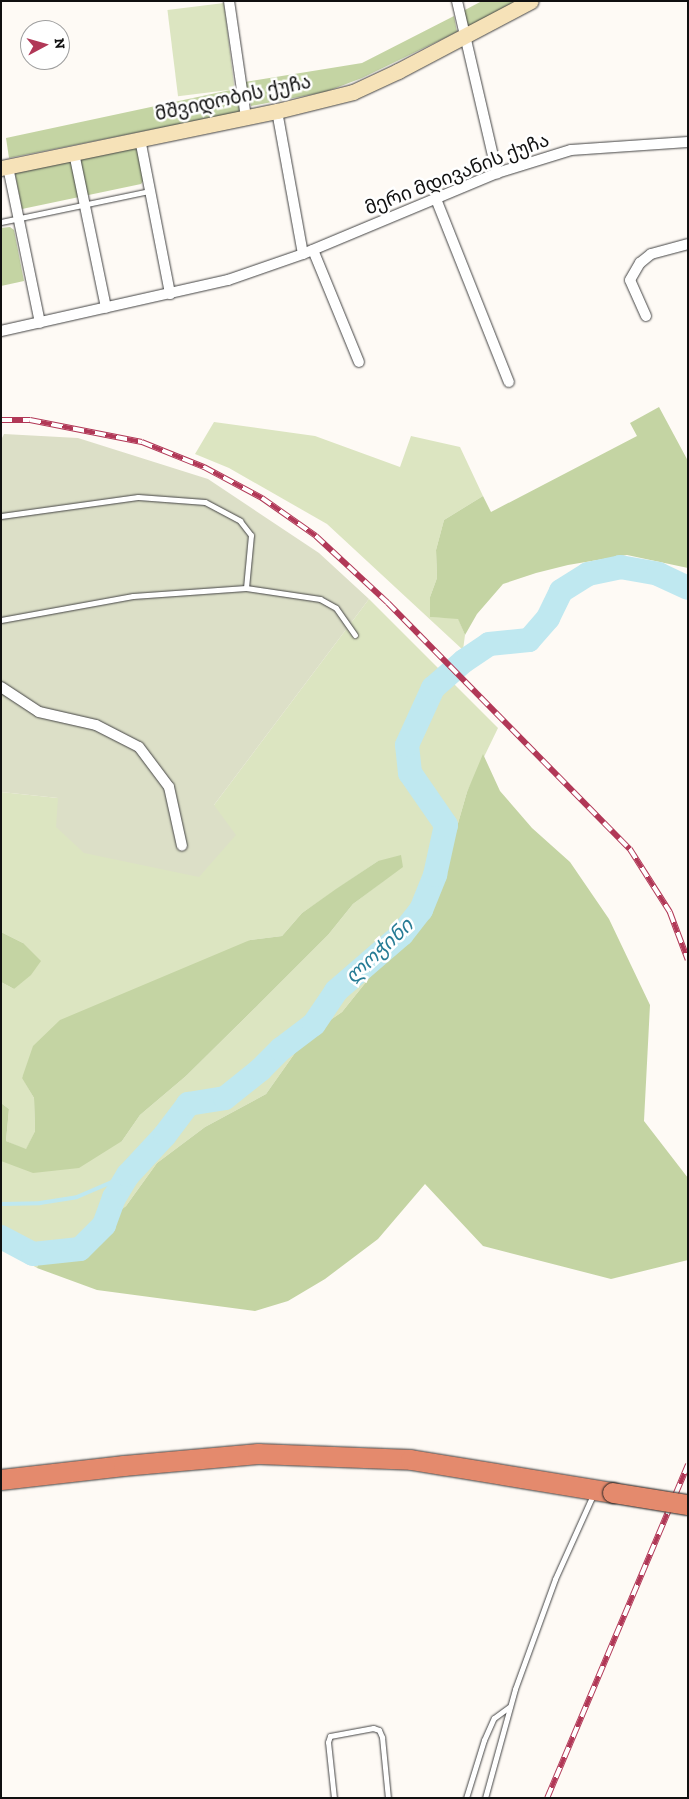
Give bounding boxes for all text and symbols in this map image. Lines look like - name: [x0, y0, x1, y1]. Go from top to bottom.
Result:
- north arrow: [20, 20, 70, 70]
- text: N: [50, 37, 68, 50]
- street label: მშვიდობის ქუჩა: [153, 70, 313, 126]
- street label: მერი მდივანის ქუჩა: [362, 128, 552, 220]
- water label: ლოჭინი: [340, 913, 418, 989]

